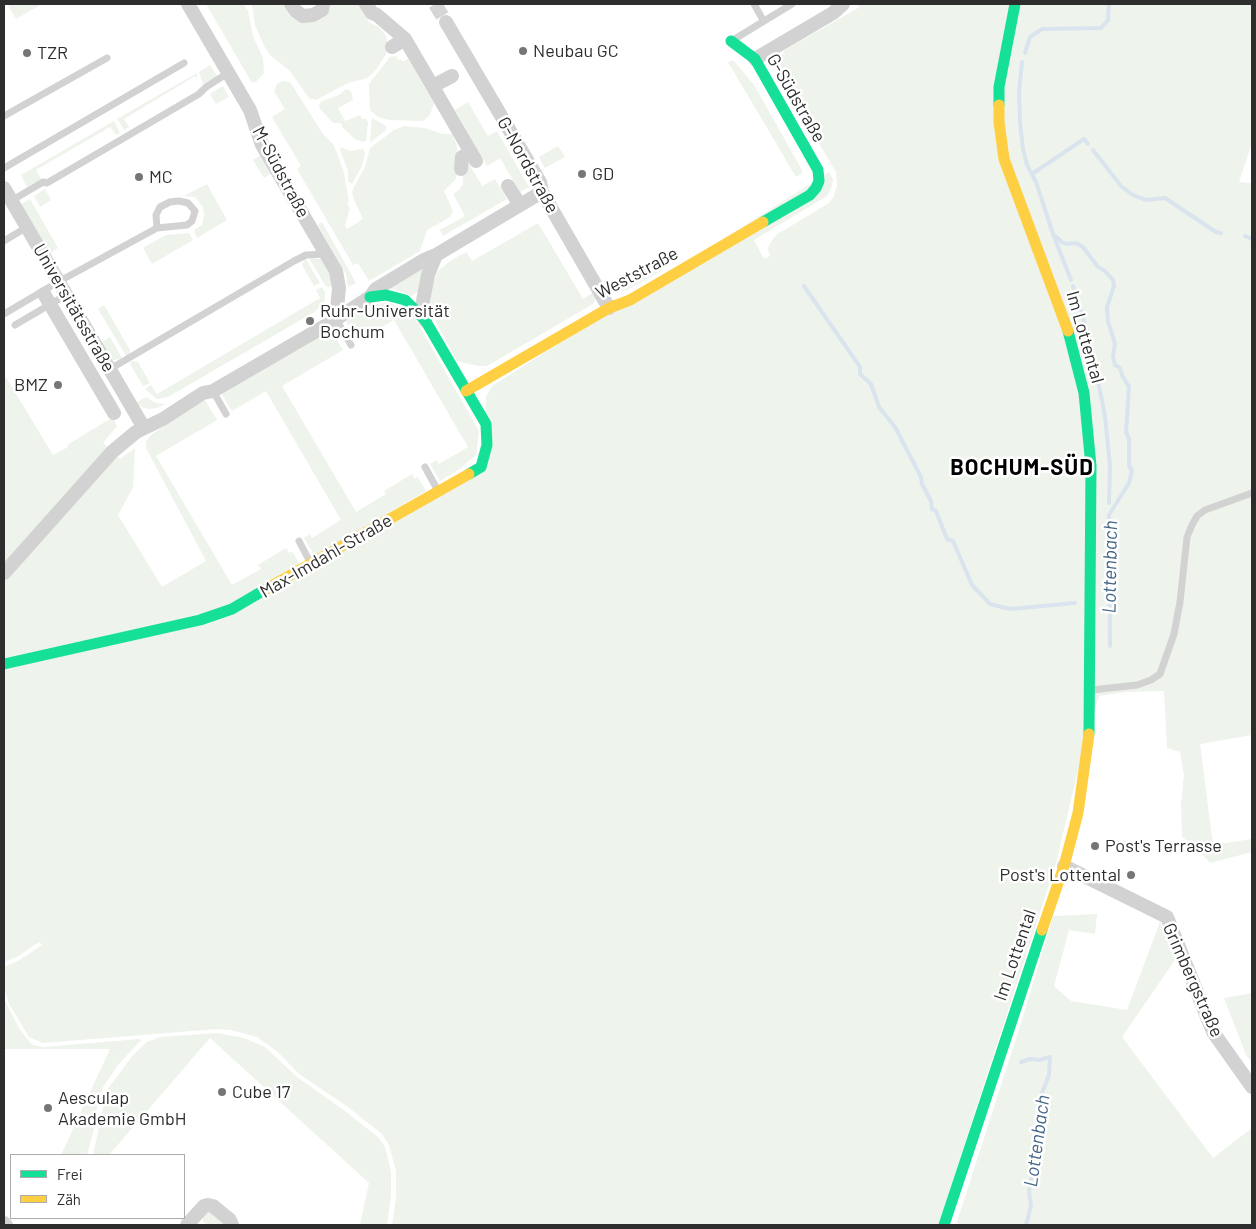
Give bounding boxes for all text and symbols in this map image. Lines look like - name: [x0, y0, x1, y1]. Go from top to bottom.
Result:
- place label: Neubau GC: [533, 40, 619, 62]
- place label: TZR: [37, 42, 68, 64]
- marker: Neubau GC: [517, 45, 529, 57]
- marker: TZR: [21, 47, 33, 59]
- street label: G-Südstraße: [762, 50, 830, 146]
- street label: G-Nordstraße: [493, 113, 563, 217]
- street label: M-Südstraße: [248, 123, 314, 221]
- place label: GD: [592, 163, 614, 185]
- place label: MC: [149, 166, 173, 188]
- marker: GD: [576, 168, 588, 180]
- marker: MC: [133, 171, 145, 183]
- street label: Universitätsstraße: [28, 240, 120, 376]
- street label: Weststraße: [592, 242, 682, 304]
- street label: Im Lottental: [1062, 288, 1108, 386]
- place label: Ruhr-Universität Bochum: [320, 300, 450, 342]
- marker: Ruhr-Universität Bochum: [304, 315, 316, 327]
- place label: BMZ: [14, 374, 48, 396]
- marker: BMZ: [52, 379, 64, 391]
- district label: BOCHUM-SÜD: [949, 455, 1095, 481]
- street label: Max-Imdahl-Straße: [256, 509, 396, 603]
- water label: Lottenbach: [1098, 520, 1122, 614]
- place label: Post's Terrasse: [1105, 835, 1222, 857]
- marker: Post's Terrasse: [1089, 840, 1101, 852]
- place label: Post's Lottental: [1000, 864, 1121, 886]
- marker: Post's Lottental: [1125, 869, 1137, 881]
- street label: Im Lottental: [989, 907, 1041, 1003]
- street label: Grimbergstraße: [1158, 920, 1228, 1040]
- place label: Cube 17: [232, 1081, 290, 1103]
- marker: Cube 17: [216, 1086, 228, 1098]
- place label: Aesculap Akademie GmbH: [58, 1087, 187, 1130]
- water label: Lottenbach: [1019, 1093, 1055, 1189]
- marker: Aesculap Akademie GmbH: [42, 1102, 54, 1114]
- legend: [10, 1154, 185, 1219]
- text: Frei: [57, 1165, 83, 1183]
- text: Zäh: [57, 1190, 81, 1208]

